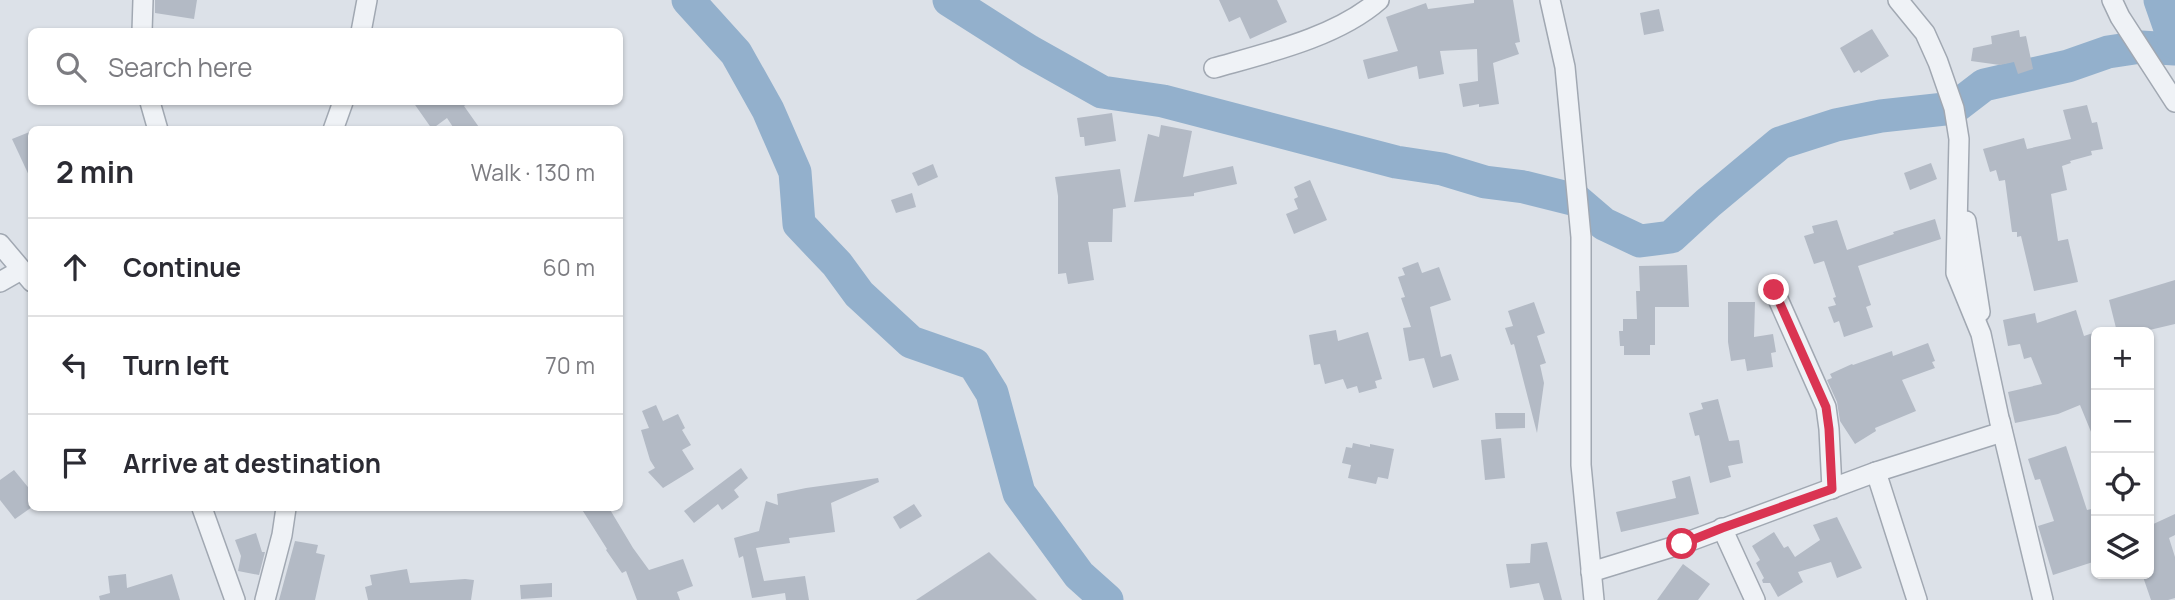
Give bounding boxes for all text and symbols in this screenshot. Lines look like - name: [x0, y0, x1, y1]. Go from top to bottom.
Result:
- search box: [28, 28, 623, 105]
- icon: search: [52, 48, 90, 86]
- text: Search here: [108, 49, 253, 85]
- text: 2 min: [56, 151, 134, 192]
- text: Walk · 130 m: [471, 156, 595, 188]
- icon: ahead: [56, 248, 94, 286]
- text: Continue: [123, 249, 241, 285]
- text: 60 m: [543, 251, 595, 283]
- route end: [1758, 274, 1789, 305]
- map controls: [2091, 327, 2154, 579]
- button: +: [2091, 327, 2154, 390]
- icon: left: [56, 346, 94, 384]
- text: Turn left: [123, 347, 230, 383]
- text: 70 m: [545, 349, 595, 381]
- button: −: [2091, 390, 2154, 453]
- icon: arrive: [56, 444, 94, 482]
- text: Arrive at destination: [123, 445, 381, 481]
- button: locate: [2091, 453, 2154, 516]
- button: layers: [2091, 516, 2154, 579]
- route start: [1666, 528, 1697, 559]

